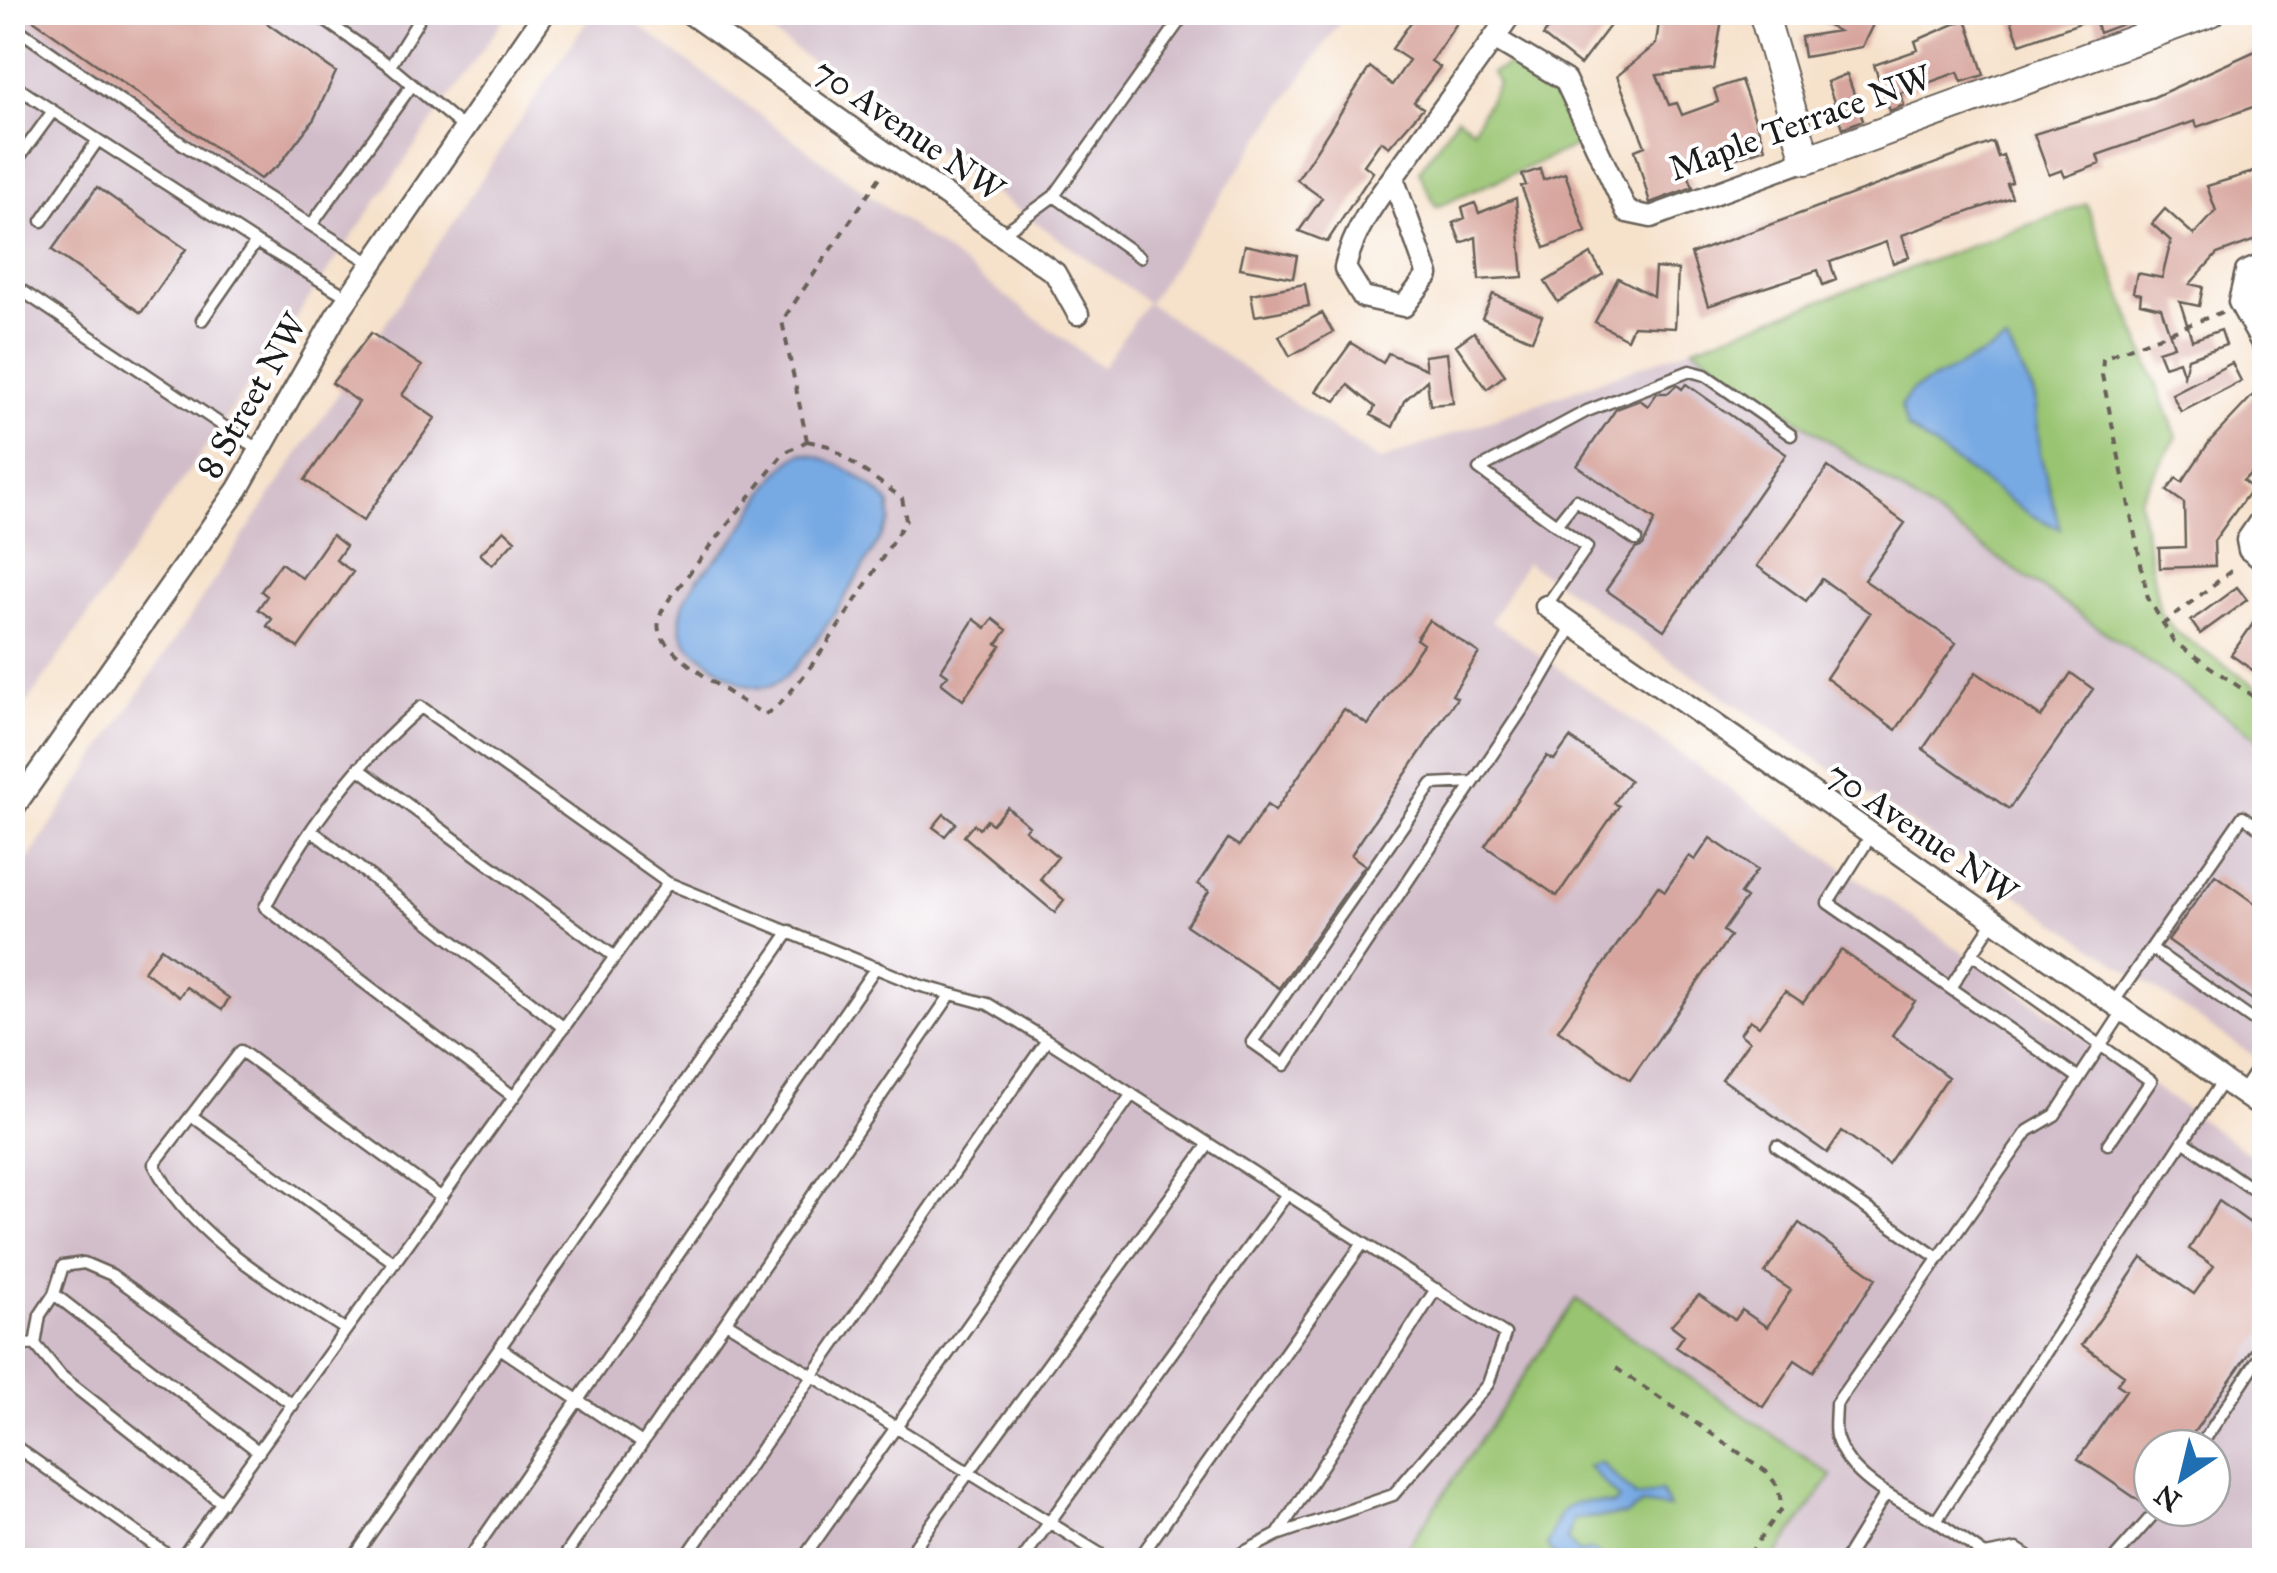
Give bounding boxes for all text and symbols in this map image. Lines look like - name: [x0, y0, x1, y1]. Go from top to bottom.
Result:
- street label: 70 Avenue NW: [806, 49, 1013, 212]
- street label: Maple Terrace NW: [1663, 55, 1938, 190]
- street label: 8 Street NW: [187, 305, 317, 486]
- street label: 70 Avenue NW: [1819, 752, 2026, 915]
- north arrow: [2132, 1428, 2232, 1528]
- text: N: [2148, 1477, 2188, 1519]

